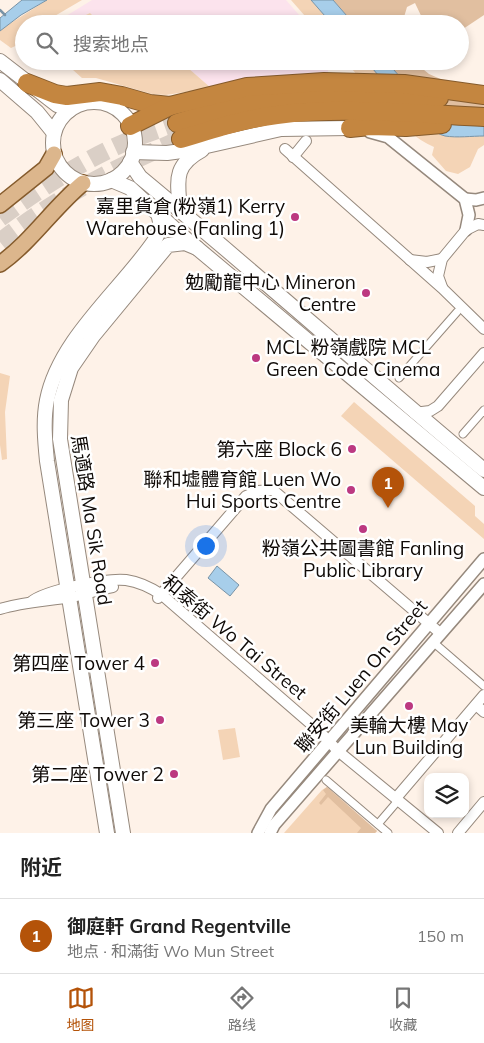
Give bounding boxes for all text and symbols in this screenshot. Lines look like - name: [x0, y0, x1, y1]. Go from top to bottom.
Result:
- search box: [15, 15, 469, 70]
- icon: search: [33, 29, 61, 57]
- text: 搜索地点: [73, 32, 149, 56]
- place label: 嘉里貨倉(粉嶺1) Kerry Warehouse (Fanling 1): [86, 194, 285, 240]
- marker: 嘉里貨倉(粉嶺1) Kerry Warehouse (Fanling 1): [289, 211, 301, 223]
- place label: 勉勵龍中心 Mineron Centre: [185, 270, 356, 316]
- marker: 勉勵龍中心 Mineron Centre: [360, 287, 372, 299]
- place label: MCL 粉嶺戲院 MCL Green Code Cinema: [266, 335, 440, 381]
- marker: MCL 粉嶺戲院 MCL Green Code Cinema: [250, 352, 262, 364]
- street label: 馬適路 Ma Sik Road: [67, 433, 117, 607]
- place label: 第六座 Block 6: [216, 437, 342, 461]
- marker: 第六座 Block 6: [346, 443, 358, 455]
- place label: 聯和墟體育館 Luen Wo Hui Sports Centre: [144, 467, 341, 513]
- pin: 1: [372, 467, 404, 508]
- marker: 聯和墟體育館 Luen Wo Hui Sports Centre: [345, 484, 357, 496]
- marker: 粉嶺公共圖書館 Fanling Public Library: [357, 523, 369, 535]
- your location: [193, 533, 219, 559]
- place label: 粉嶺公共圖書館 Fanling Public Library: [262, 536, 464, 582]
- street label: 和泰街 Wo Tai Street: [158, 570, 312, 705]
- street label: 聯安街 Luen On Street: [290, 594, 432, 758]
- place label: 第四座 Tower 4: [12, 651, 145, 675]
- marker: 第四座 Tower 4: [149, 657, 161, 669]
- marker: 美輪大樓 May Lun Building: [403, 700, 415, 712]
- place label: 第三座 Tower 3: [17, 708, 150, 732]
- place label: 美輪大樓 May Lun Building: [350, 713, 468, 759]
- marker: 第三座 Tower 3: [154, 714, 166, 726]
- place label: 第二座 Tower 2: [31, 762, 164, 786]
- marker: 第二座 Tower 2: [168, 768, 180, 780]
- map controls: [424, 773, 469, 818]
- button: layers: [424, 773, 469, 818]
- text: 附近: [20, 854, 62, 880]
- text: 御庭軒 Grand Regentville: [67, 914, 291, 938]
- text: 1: [31, 926, 41, 946]
- text: 150 m: [417, 926, 464, 946]
- text: 地点 · 和滿街 Wo Mun Street: [67, 941, 274, 961]
- tab: 地图: [67, 984, 95, 1034]
- tab: 路线: [228, 984, 256, 1034]
- tab: 收藏: [389, 984, 417, 1034]

